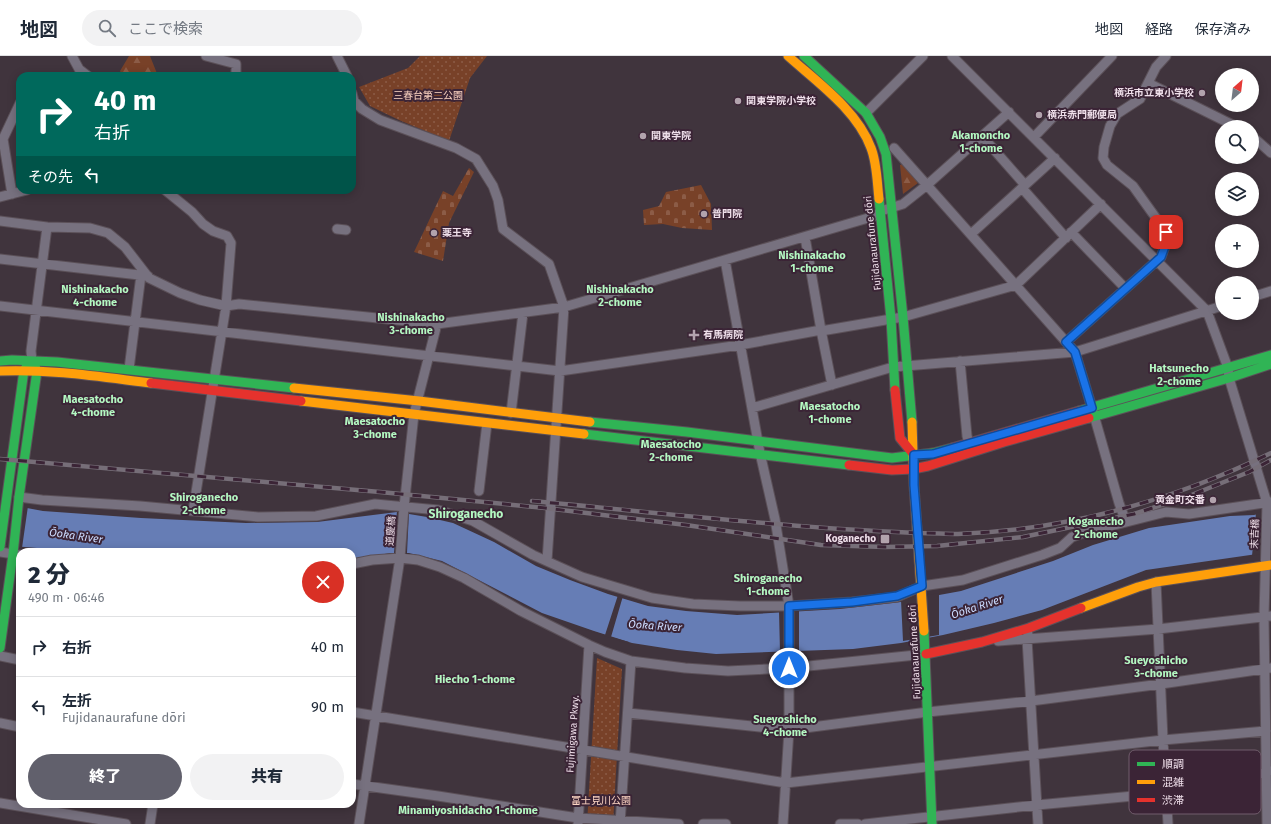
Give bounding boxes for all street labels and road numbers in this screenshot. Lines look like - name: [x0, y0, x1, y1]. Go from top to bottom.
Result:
- street label: Fujidanaurafune dōri: [862, 195, 884, 291]
- street label: 道慶橋: [384, 516, 398, 546]
- street label: 末吉橋: [1248, 519, 1262, 549]
- street label: Fujidanaurafune dōri: [907, 604, 923, 700]
- street label: Fujimigawa Pkwy.: [564, 695, 582, 773]

